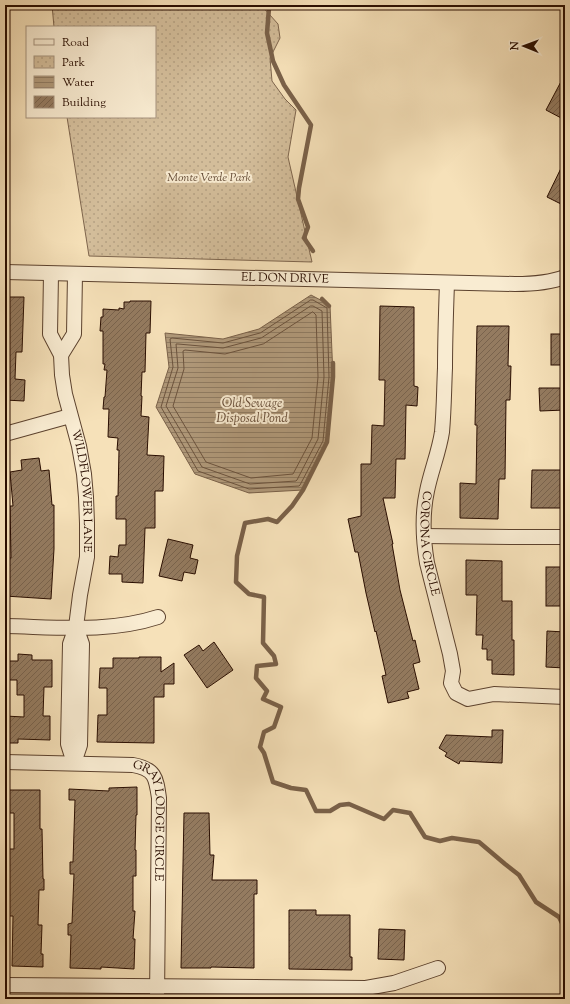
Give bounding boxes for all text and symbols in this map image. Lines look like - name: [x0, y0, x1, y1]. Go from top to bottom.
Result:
- legend: [26, 26, 156, 118]
- north arrow: [504, 26, 544, 66]
- text: Road: [62, 34, 89, 52]
- text: N: [507, 41, 523, 51]
- text: Park: [62, 54, 85, 72]
- text: Water: [62, 74, 95, 92]
- text: Building: [62, 94, 106, 112]
- park label: Monte Verde Park: [167, 169, 251, 187]
- street label: EL DON DRIVE: [241, 269, 330, 289]
- water label: Old Sewage Disposal Pond: [216, 395, 288, 428]
- street label: WILDFLOWER LANE: [66, 428, 96, 553]
- street label: CORONA CIRCLE: [415, 489, 444, 599]
- street label: GRAY LODGE CIRCLE: [131, 756, 168, 882]

